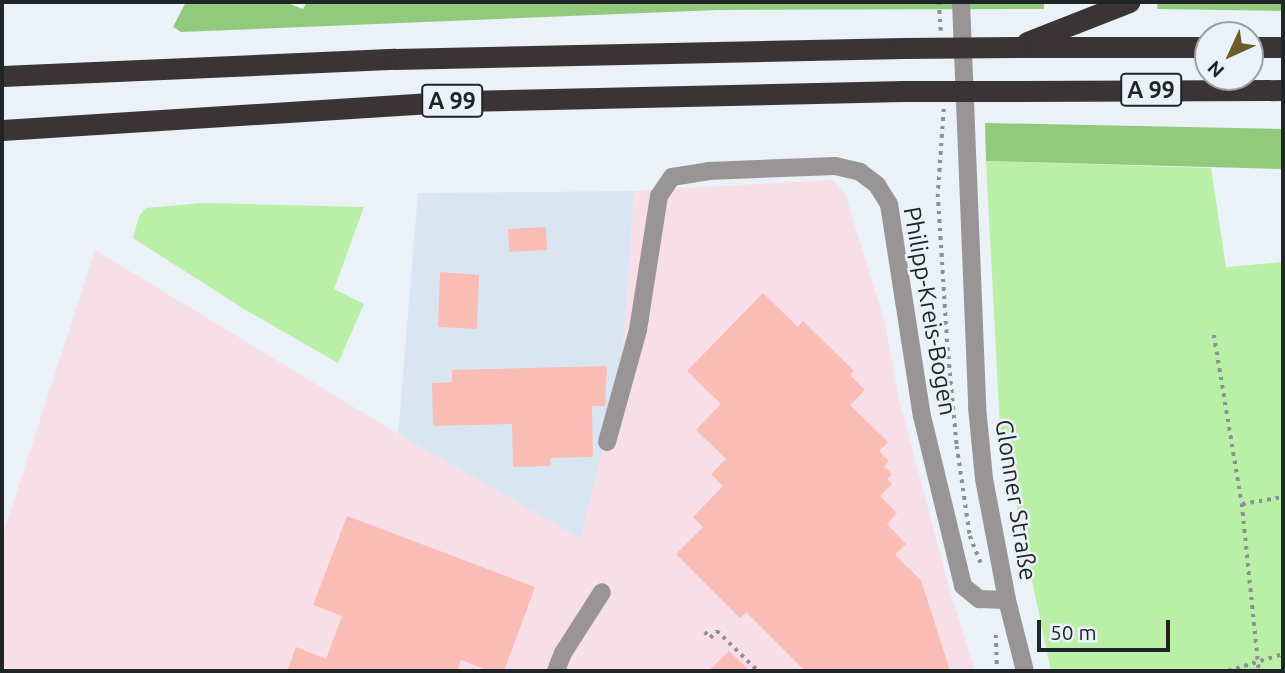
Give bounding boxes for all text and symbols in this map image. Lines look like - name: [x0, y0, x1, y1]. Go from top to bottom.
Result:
- north arrow: [1194, 21, 1264, 91]
- text: N: [1203, 57, 1228, 82]
- road number: A 99: [1120, 71, 1182, 110]
- road number: A 99: [420, 82, 484, 120]
- street label: Philipp-Kreis-Bogen: [897, 205, 963, 417]
- street label: Glonner Straße: [989, 417, 1043, 583]
- scale bar: [1040, 606, 1173, 650]
- text: 50 m: [1050, 620, 1097, 644]

